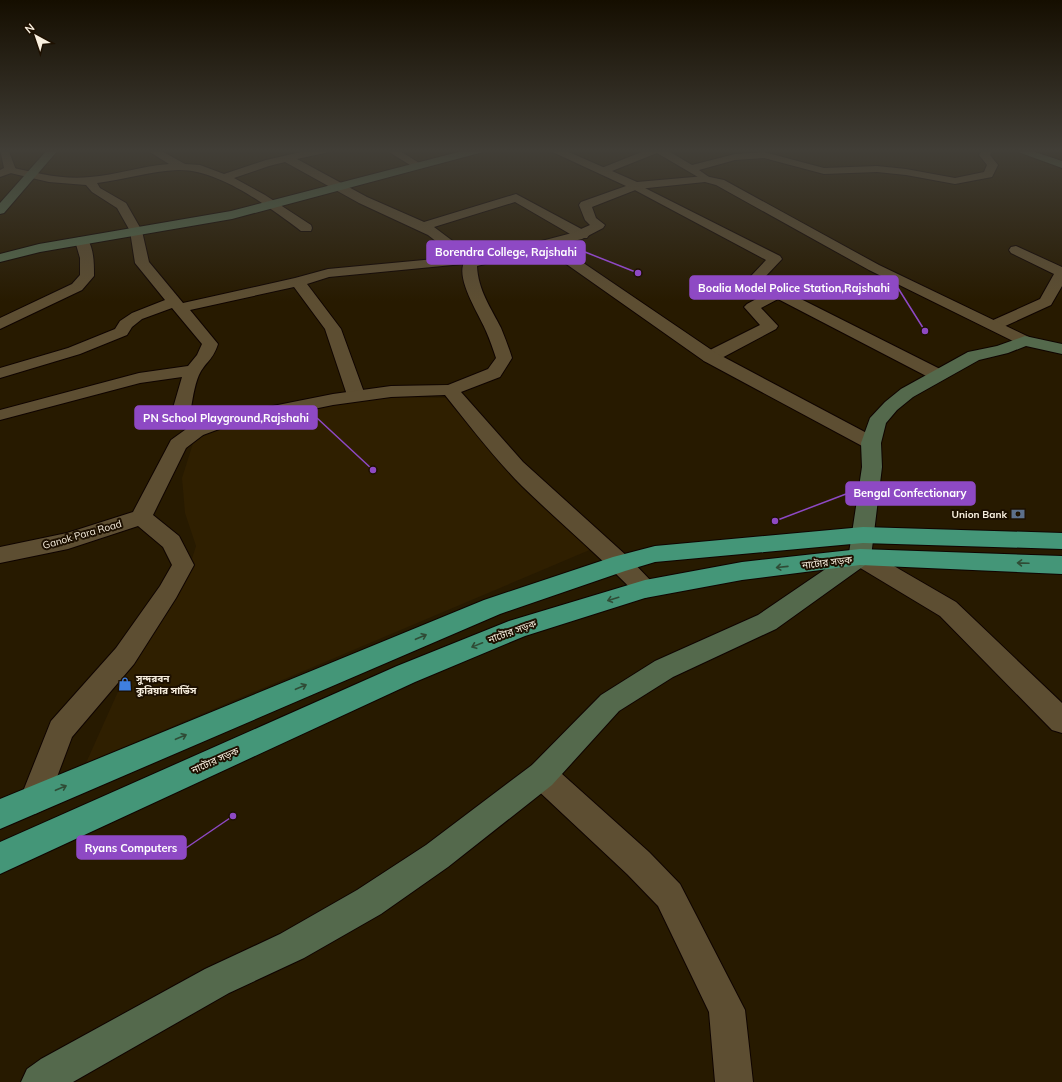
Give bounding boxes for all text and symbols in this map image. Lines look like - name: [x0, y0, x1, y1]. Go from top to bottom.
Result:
- north arrow: [16, 16, 56, 56]
- text: N: [22, 20, 37, 36]
- callout: Borendra College, Rajshahi: [427, 241, 585, 264]
- text: Borendra College, Rajshahi: [435, 245, 577, 259]
- callout: Boalia Model Police Station,Rajshahi: [690, 276, 898, 299]
- text: Boalia Model Police Station,Rajshahi: [698, 281, 890, 295]
- callout: PN School Playground,Rajshahi: [135, 406, 317, 429]
- text: PN School Playground,Rajshahi: [143, 411, 309, 425]
- callout: Bengal Confectionary: [846, 482, 975, 505]
- text: Bengal Confectionary: [853, 486, 967, 500]
- bank icon: Union Bank: [1010, 506, 1026, 522]
- place label: Union Bank: [952, 508, 1007, 521]
- street label: Ganok Para Road: [41, 517, 123, 552]
- street label: নাটোর সড়ক: [800, 553, 854, 572]
- one-way arrow: [1017, 560, 1030, 567]
- one-way arrow: [776, 563, 789, 570]
- one-way arrow: [607, 595, 619, 603]
- street label: নাটোর সড়ক: [485, 616, 539, 647]
- one-way arrow: [415, 633, 427, 640]
- one-way arrow: [471, 641, 483, 649]
- place label: সুন্দরবন কুরিয়ার সার্ভিস: [135, 672, 197, 697]
- shop icon: সুন্দরবন কুরিয়ার সার্ভিস: [117, 676, 133, 692]
- one-way arrow: [295, 683, 307, 690]
- one-way arrow: [175, 733, 187, 741]
- street label: নাটোর সড়ক: [189, 744, 242, 777]
- one-way arrow: [55, 783, 67, 791]
- callout: Ryans Computers: [77, 836, 186, 859]
- text: Ryans Computers: [85, 841, 178, 855]

